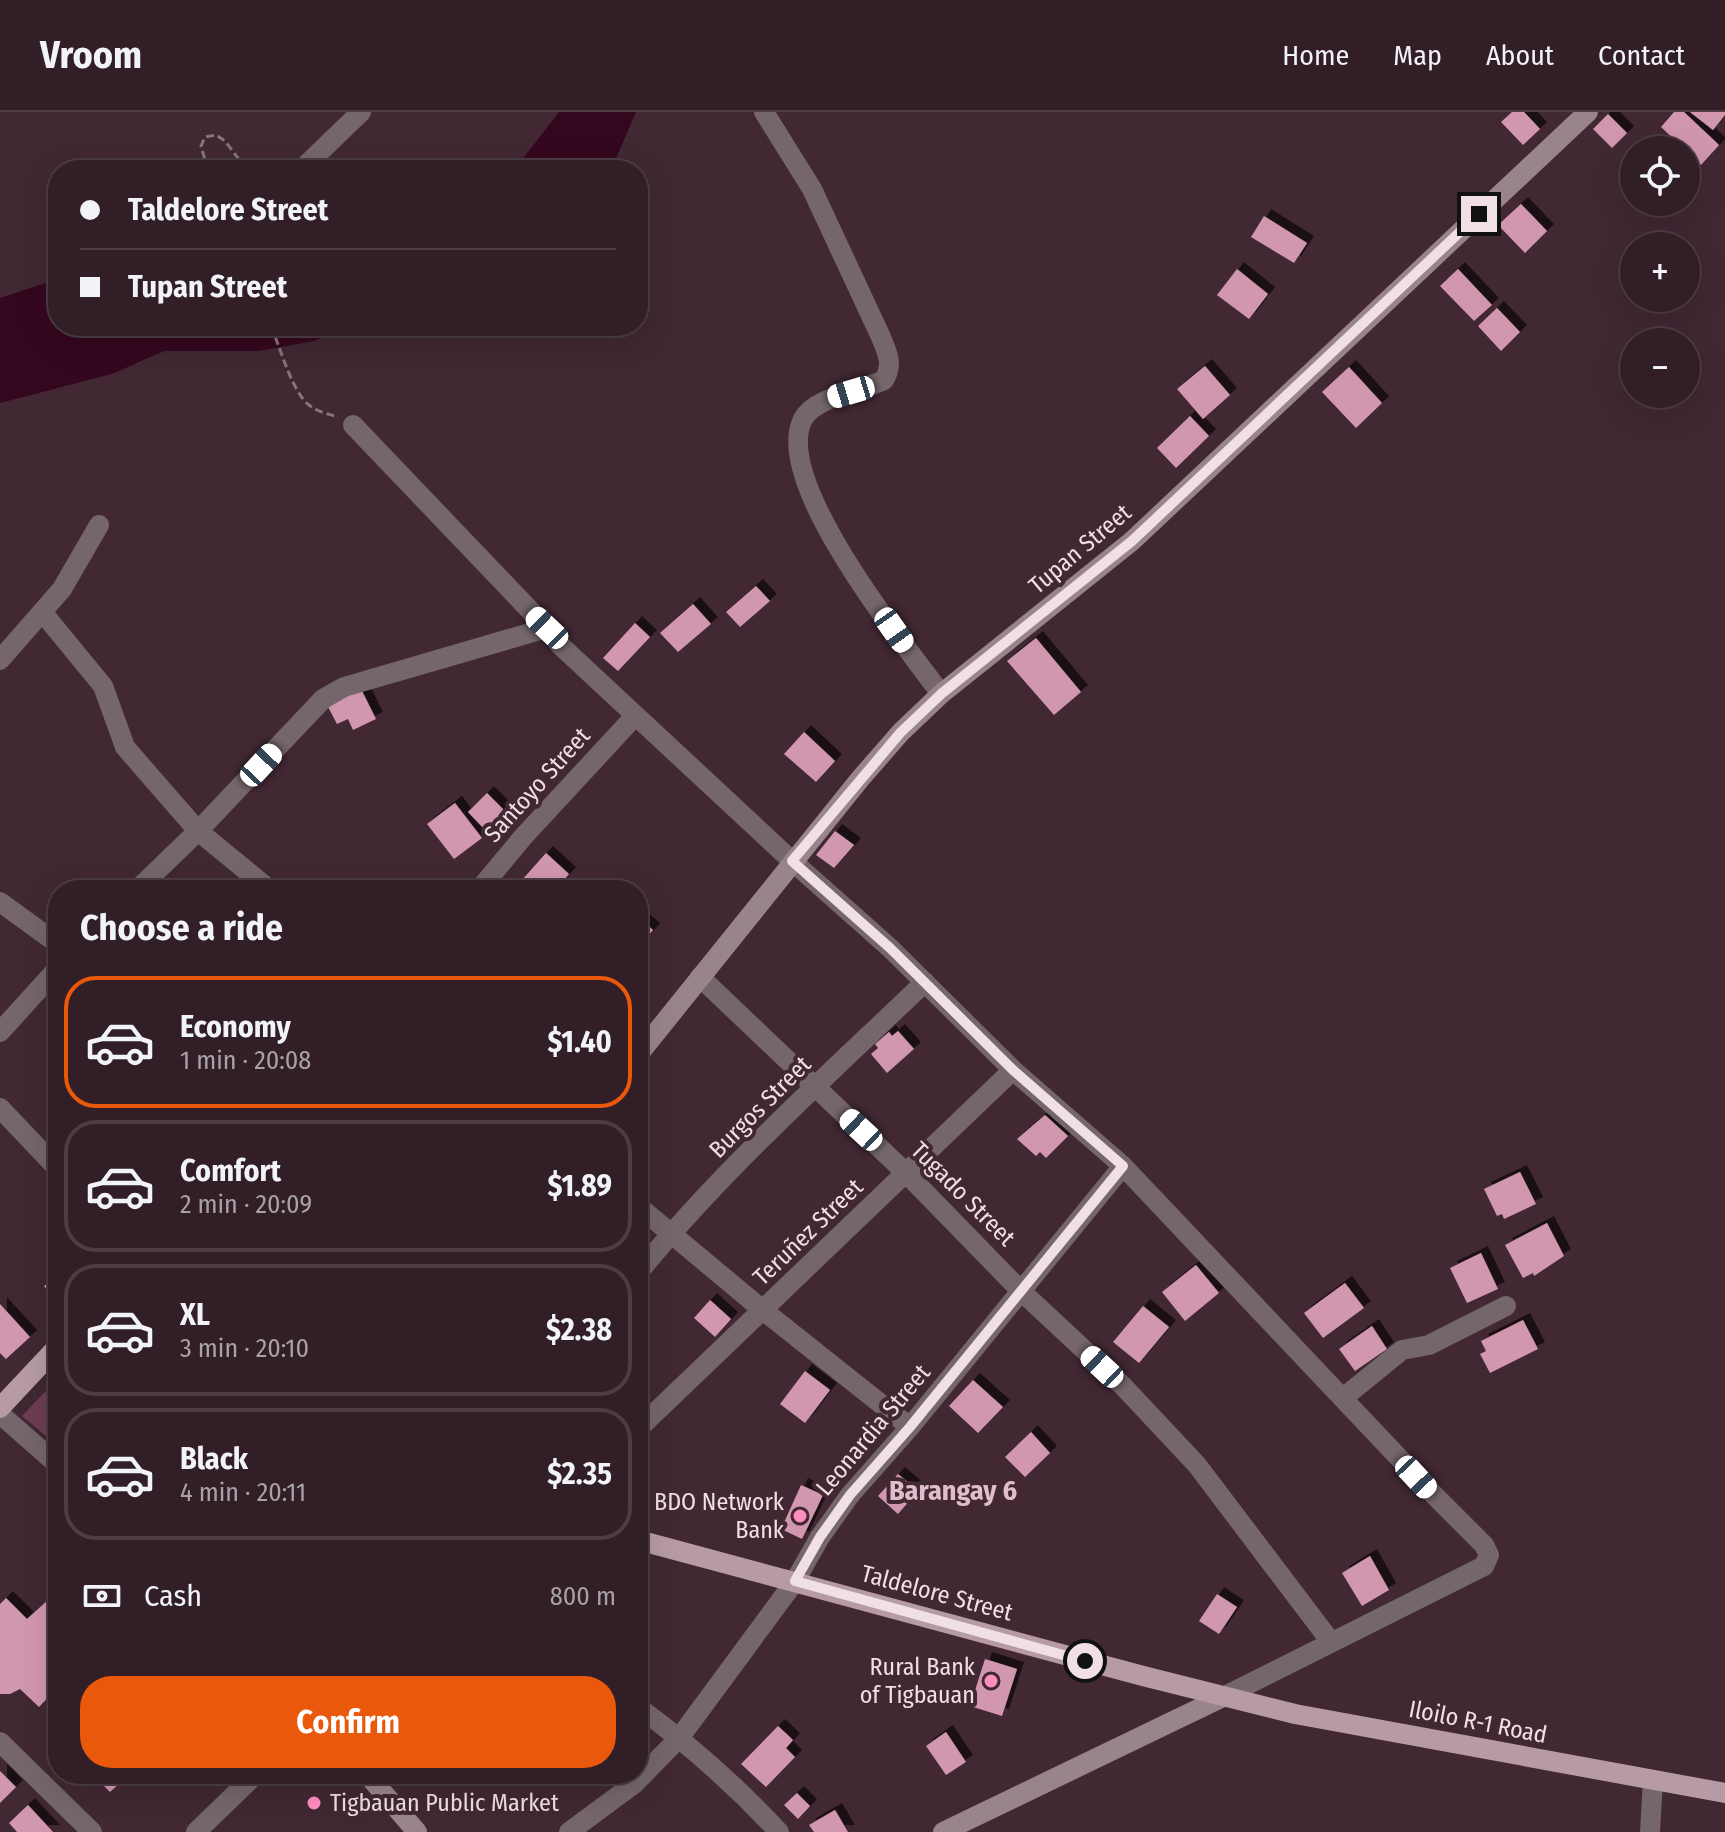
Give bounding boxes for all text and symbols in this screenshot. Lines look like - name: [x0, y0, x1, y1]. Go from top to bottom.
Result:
- text: Vroom: [40, 32, 142, 78]
- text: Home: [1282, 39, 1349, 72]
- text: Map: [1393, 39, 1442, 72]
- text: About: [1486, 39, 1554, 72]
- text: Contact: [1598, 39, 1685, 72]
- map controls: [1620, 136, 1700, 408]
- button: locate: [1620, 136, 1700, 216]
- text: Taldelore Street: [128, 192, 328, 228]
- route end: [1461, 196, 1497, 232]
- button: +: [1620, 232, 1700, 312]
- text: Tupan Street: [128, 269, 287, 305]
- button: −: [1620, 328, 1700, 408]
- car: [825, 374, 877, 410]
- street label: Tupan Street: [1023, 498, 1137, 600]
- car: [521, 603, 573, 653]
- car: [870, 603, 918, 657]
- street label: Santoyo Street: [478, 722, 596, 848]
- car: [236, 739, 286, 791]
- text: Choose a ride: [80, 906, 283, 950]
- icon: car: [84, 1006, 156, 1078]
- text: Economy: [180, 1009, 291, 1045]
- text: $1.40: [547, 1024, 612, 1060]
- text: 1 min · 20:08: [180, 1045, 311, 1076]
- street label: Burgos Street: [703, 1050, 817, 1164]
- car: [835, 1105, 887, 1155]
- street label: Tugado Street: [905, 1136, 1021, 1252]
- icon: car: [84, 1150, 156, 1222]
- text: Comfort: [180, 1153, 281, 1189]
- text: $1.89: [548, 1168, 612, 1204]
- street label: Teruñez Street: [748, 1173, 869, 1291]
- text: 2 min · 20:09: [180, 1189, 312, 1220]
- icon: car: [84, 1294, 156, 1366]
- text: XL: [180, 1297, 210, 1333]
- text: $2.38: [546, 1312, 612, 1348]
- text: 3 min · 20:10: [180, 1333, 309, 1364]
- car: [1076, 1342, 1128, 1392]
- street label: Leonardia Street: [810, 1359, 936, 1501]
- icon: car: [84, 1438, 156, 1510]
- text: Black: [180, 1441, 248, 1477]
- car: [1391, 1451, 1441, 1503]
- text: $2.35: [547, 1456, 612, 1492]
- district label: Barangay 6: [889, 1474, 1017, 1507]
- text: 4 min · 20:11: [180, 1477, 306, 1508]
- place label: BDO Network Bank: [654, 1488, 785, 1544]
- marker: BDO Network Bank: [791, 1507, 809, 1525]
- street label: Taldelore Street: [858, 1559, 1016, 1627]
- icon: cash: [80, 1574, 124, 1618]
- text: Cash: [144, 1578, 202, 1614]
- text: 800 m: [550, 1581, 616, 1612]
- route start: [1067, 1643, 1103, 1679]
- place label: Rural Bank of Tigbauan: [860, 1653, 976, 1709]
- marker: Rural Bank of Tigbauan: [982, 1672, 1000, 1690]
- button: Confirm: [80, 1676, 616, 1768]
- street label: Iloilo R-1 Road: [1407, 1695, 1549, 1749]
- place label: Tigbauan Public Market: [330, 1789, 559, 1817]
- marker: Tigbauan Public Market: [305, 1794, 323, 1812]

